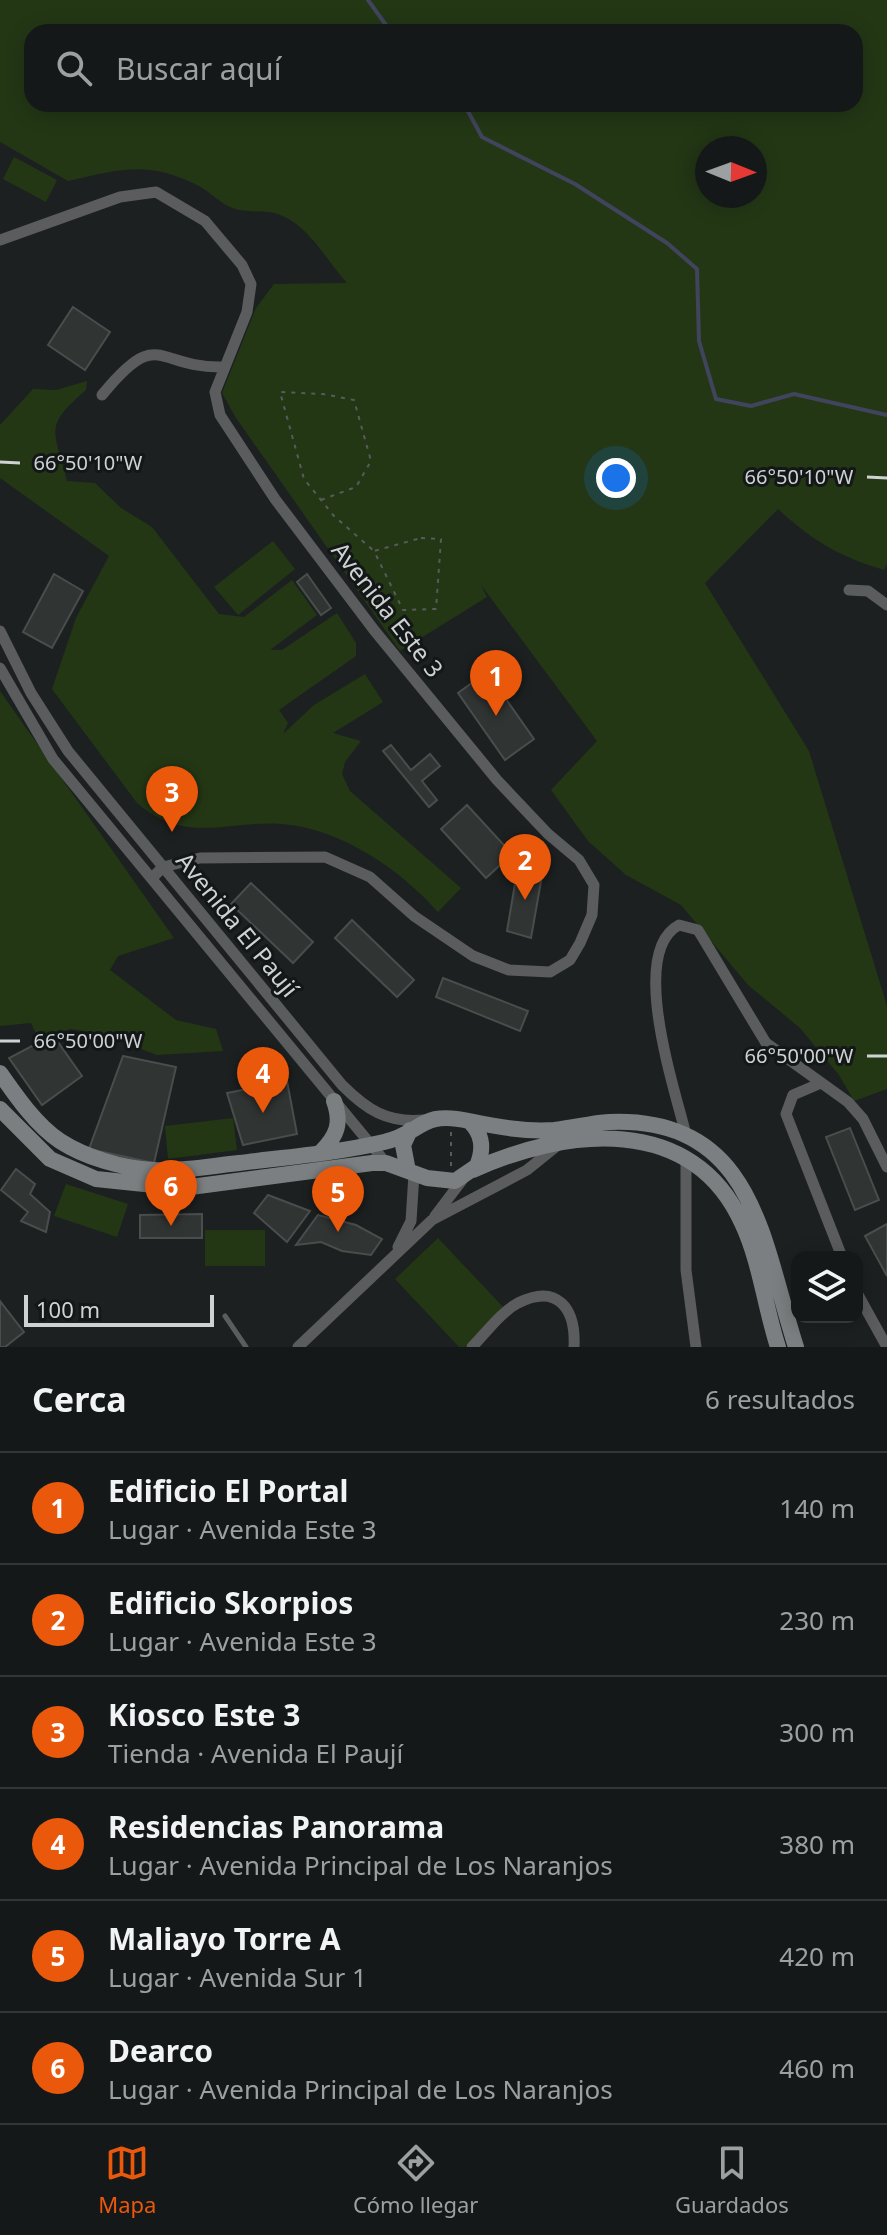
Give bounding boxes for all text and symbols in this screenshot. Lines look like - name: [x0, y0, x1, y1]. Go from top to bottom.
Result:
- search box: [24, 24, 863, 112]
- icon: search: [52, 46, 96, 90]
- text: Buscar aquí: [116, 48, 281, 89]
- north arrow: [695, 136, 767, 208]
- text: 66°50'10"W: [34, 449, 143, 476]
- your location: [596, 458, 636, 498]
- text: 66°50'10"W: [745, 463, 854, 490]
- street label: Avenida Este 3: [325, 534, 451, 684]
- pin: 1: [470, 650, 522, 716]
- pin: 3: [146, 766, 198, 832]
- pin: 2: [499, 834, 551, 900]
- street label: Avenida El Paují: [169, 845, 307, 1004]
- text: 66°50'00"W: [34, 1027, 143, 1054]
- text: 66°50'00"W: [745, 1042, 854, 1069]
- pin: 4: [237, 1047, 289, 1113]
- pin: 6: [145, 1160, 197, 1226]
- pin: 5: [312, 1166, 364, 1232]
- map controls: [791, 1251, 863, 1323]
- button: layers: [791, 1251, 863, 1323]
- scale bar: [24, 1291, 214, 1327]
- text: 100 m: [36, 1294, 100, 1324]
- text: Cerca: [32, 1376, 127, 1422]
- text: 6 resultados: [705, 1381, 855, 1417]
- text: Edificio El Portal: [108, 1470, 349, 1511]
- text: 1: [51, 1490, 65, 1526]
- text: 140 m: [779, 1490, 855, 1526]
- text: Lugar · Avenida Este 3: [108, 1511, 377, 1547]
- text: Edificio Skorpios: [108, 1582, 353, 1623]
- text: 2: [51, 1602, 65, 1638]
- text: 230 m: [779, 1602, 855, 1638]
- text: Lugar · Avenida Este 3: [108, 1623, 377, 1659]
- text: Kiosco Este 3: [108, 1694, 300, 1735]
- text: 3: [51, 1714, 65, 1750]
- text: 300 m: [779, 1714, 855, 1750]
- text: Tienda · Avenida El Paují: [108, 1735, 403, 1771]
- text: Residencias Panorama: [108, 1806, 444, 1847]
- text: 4: [51, 1826, 65, 1862]
- text: 380 m: [779, 1826, 855, 1862]
- text: Lugar · Avenida Principal de Los Naranjos: [108, 1847, 613, 1883]
- text: Maliayo Torre A: [108, 1918, 340, 1959]
- text: 5: [51, 1938, 65, 1974]
- text: 420 m: [779, 1938, 855, 1974]
- text: Lugar · Avenida Sur 1: [108, 1959, 367, 1995]
- text: Dearco: [108, 2030, 213, 2071]
- text: 6: [51, 2050, 65, 2086]
- text: 460 m: [779, 2050, 855, 2086]
- text: Lugar · Avenida Principal de Los Naranjos: [108, 2071, 613, 2107]
- tab: Mapa: [98, 2141, 156, 2219]
- tab: Cómo llegar: [353, 2141, 478, 2219]
- tab: Guardados: [675, 2141, 789, 2219]

